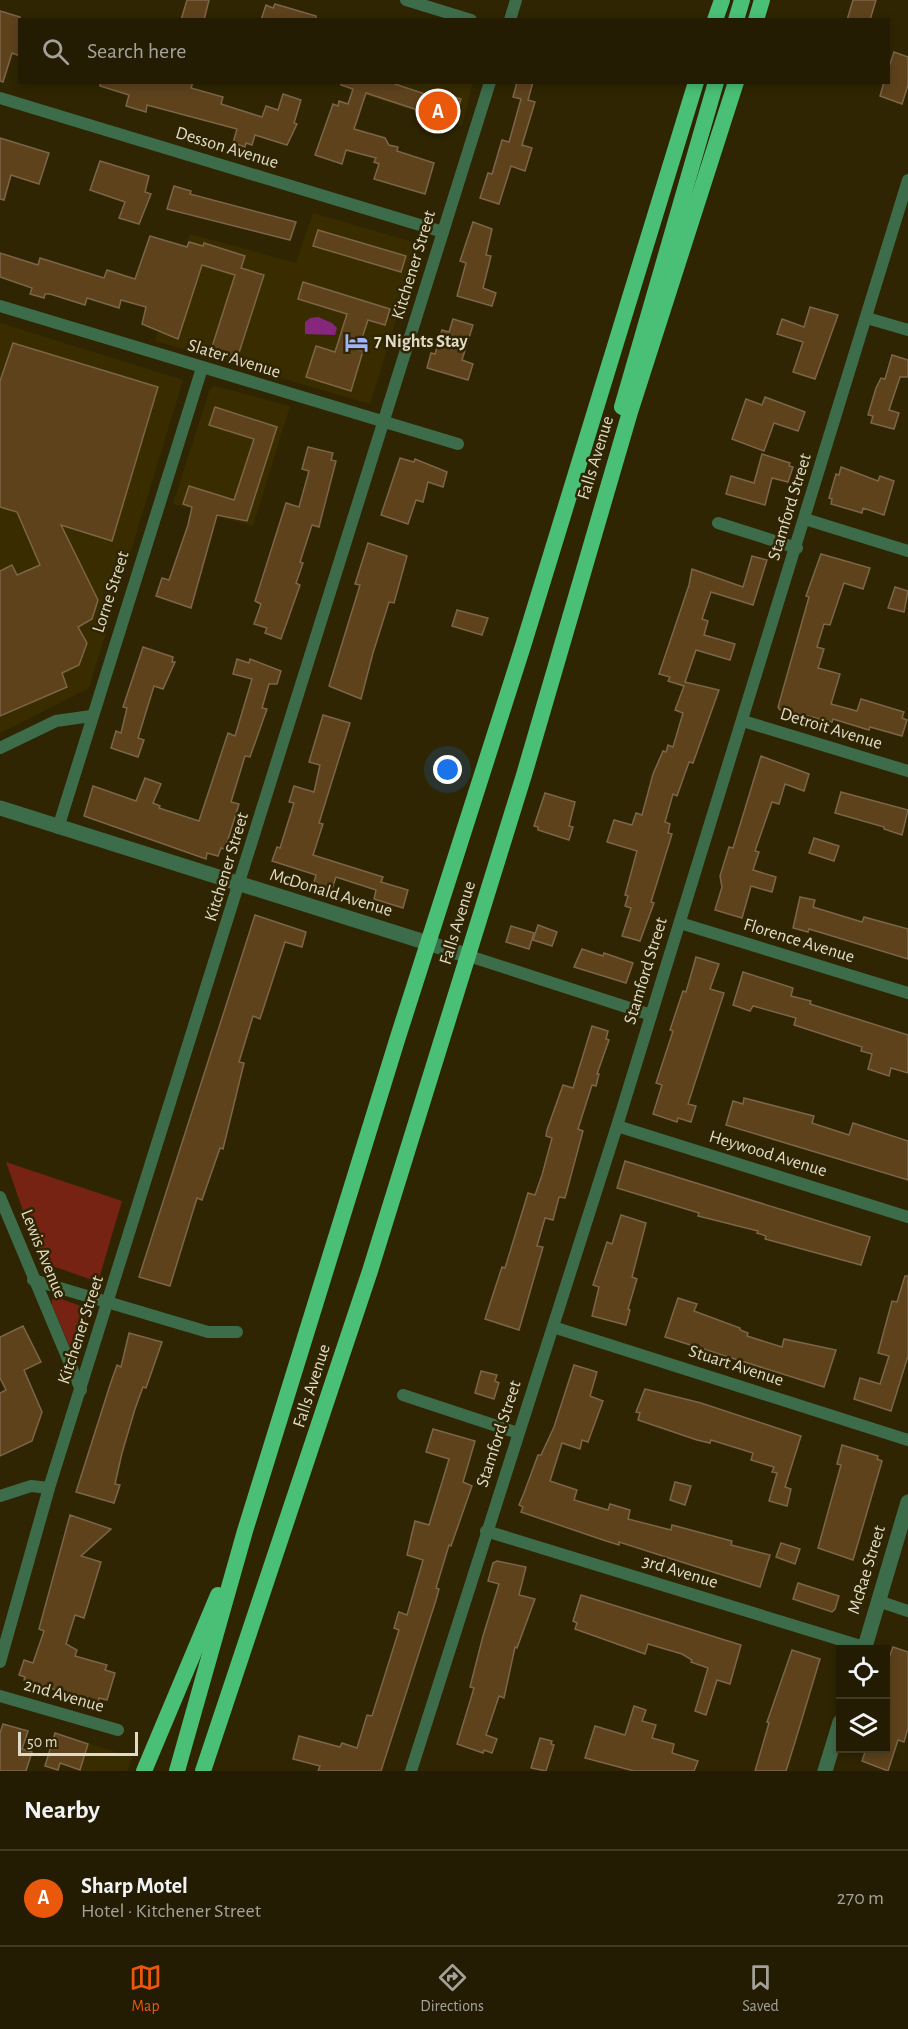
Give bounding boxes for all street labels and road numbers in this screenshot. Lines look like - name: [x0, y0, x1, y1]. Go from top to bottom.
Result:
- street label: Desson Avenue: [173, 124, 281, 172]
- street label: Kitchener Street: [389, 208, 439, 322]
- street label: Slater Avenue: [185, 336, 283, 382]
- street label: Falls Avenue: [575, 414, 617, 502]
- street label: Stamford Street: [765, 451, 815, 563]
- street label: Lorne Street: [89, 549, 133, 635]
- street label: Detroit Avenue: [778, 705, 884, 753]
- street label: Kitchener Street: [202, 810, 252, 924]
- street label: McDonald Avenue: [267, 866, 395, 920]
- street label: Falls Avenue: [437, 879, 479, 967]
- street label: Stamford Street: [621, 915, 671, 1027]
- street label: Florence Avenue: [741, 916, 857, 966]
- street label: Heywood Avenue: [707, 1128, 829, 1180]
- street label: Lewis Avenue: [17, 1207, 69, 1301]
- street label: Kitchener Street: [55, 1273, 107, 1387]
- street label: Falls Avenue: [290, 1342, 334, 1430]
- street label: Stuart Avenue: [686, 1342, 786, 1390]
- street label: Stamford Street: [473, 1378, 525, 1489]
- street label: McRae Street: [845, 1523, 889, 1617]
- street label: 3rd Avenue: [640, 1552, 720, 1592]
- street label: 2nd Avenue: [22, 1676, 106, 1716]

